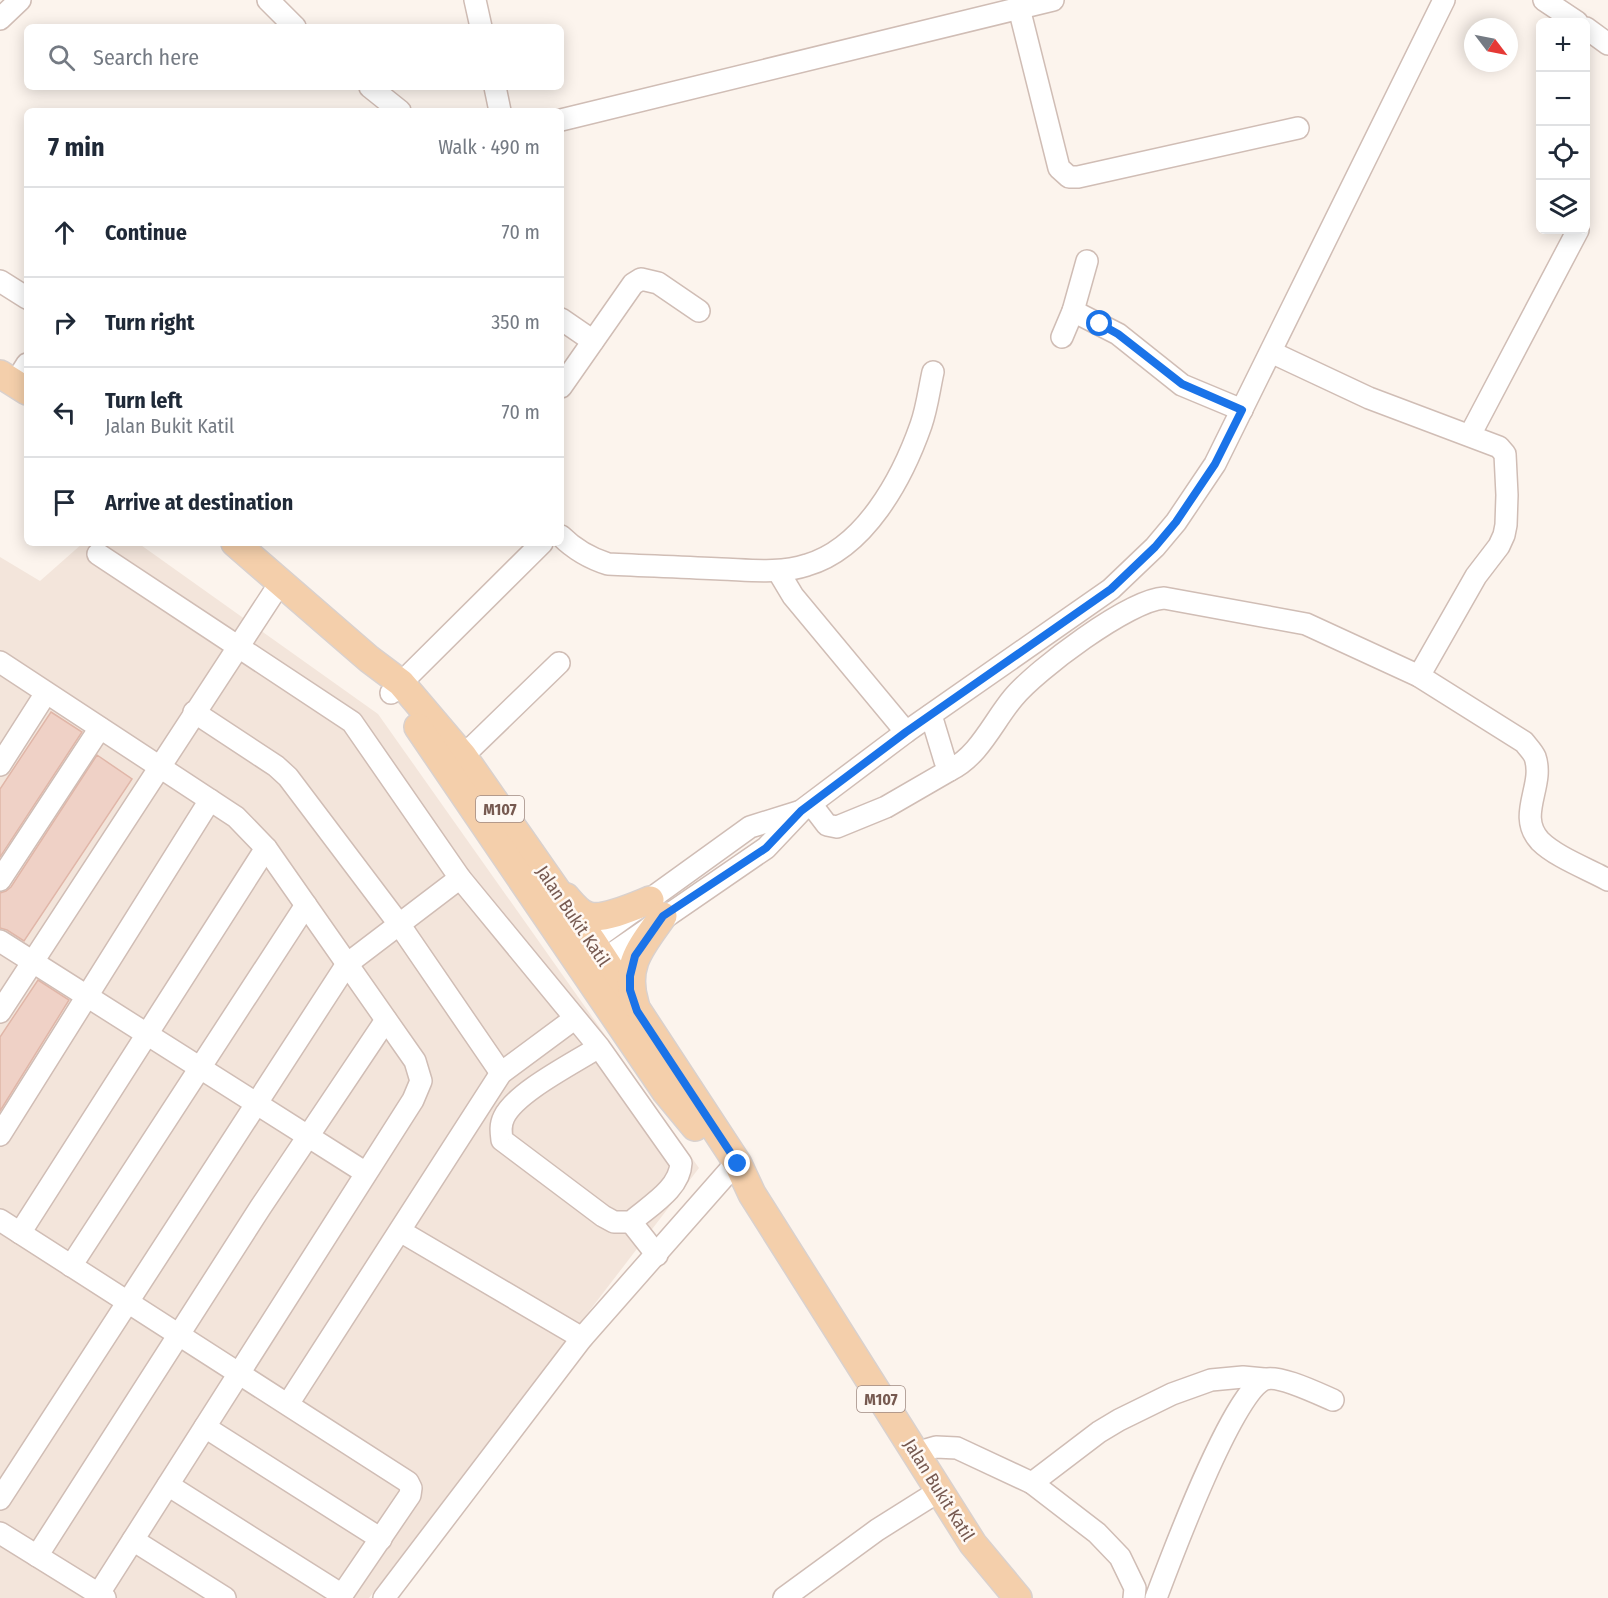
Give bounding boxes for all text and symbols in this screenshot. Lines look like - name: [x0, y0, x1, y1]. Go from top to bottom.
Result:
- north arrow: [1464, 18, 1518, 72]
- map controls: [1536, 18, 1590, 234]
- button: +: [1536, 18, 1590, 72]
- search box: [24, 24, 564, 90]
- icon: search: [45, 41, 78, 74]
- text: Search here: [93, 44, 199, 71]
- button: −: [1536, 72, 1590, 126]
- button: locate: [1536, 126, 1590, 180]
- text: 7 min: [48, 132, 105, 163]
- text: Walk · 490 m: [438, 135, 540, 159]
- button: layers: [1536, 180, 1590, 234]
- icon: ahead: [48, 216, 81, 249]
- text: Continue: [105, 219, 187, 246]
- text: 70 m: [502, 220, 540, 244]
- icon: right: [48, 306, 81, 339]
- text: Turn right: [105, 309, 194, 336]
- text: 350 m: [491, 310, 540, 334]
- route start: [1086, 310, 1112, 336]
- text: Turn left: [105, 387, 183, 414]
- icon: left: [48, 396, 81, 429]
- text: 70 m: [502, 400, 540, 424]
- text: Jalan Bukit Katil: [105, 414, 234, 438]
- icon: arrive: [48, 486, 81, 519]
- text: Arrive at destination: [105, 489, 293, 516]
- road number: M107: [476, 796, 524, 822]
- street label: Jalan Bukit Katil: [531, 862, 615, 971]
- route end: [724, 1150, 750, 1176]
- road number: M107: [857, 1386, 905, 1412]
- street label: Jalan Bukit Katil: [899, 1435, 979, 1545]

